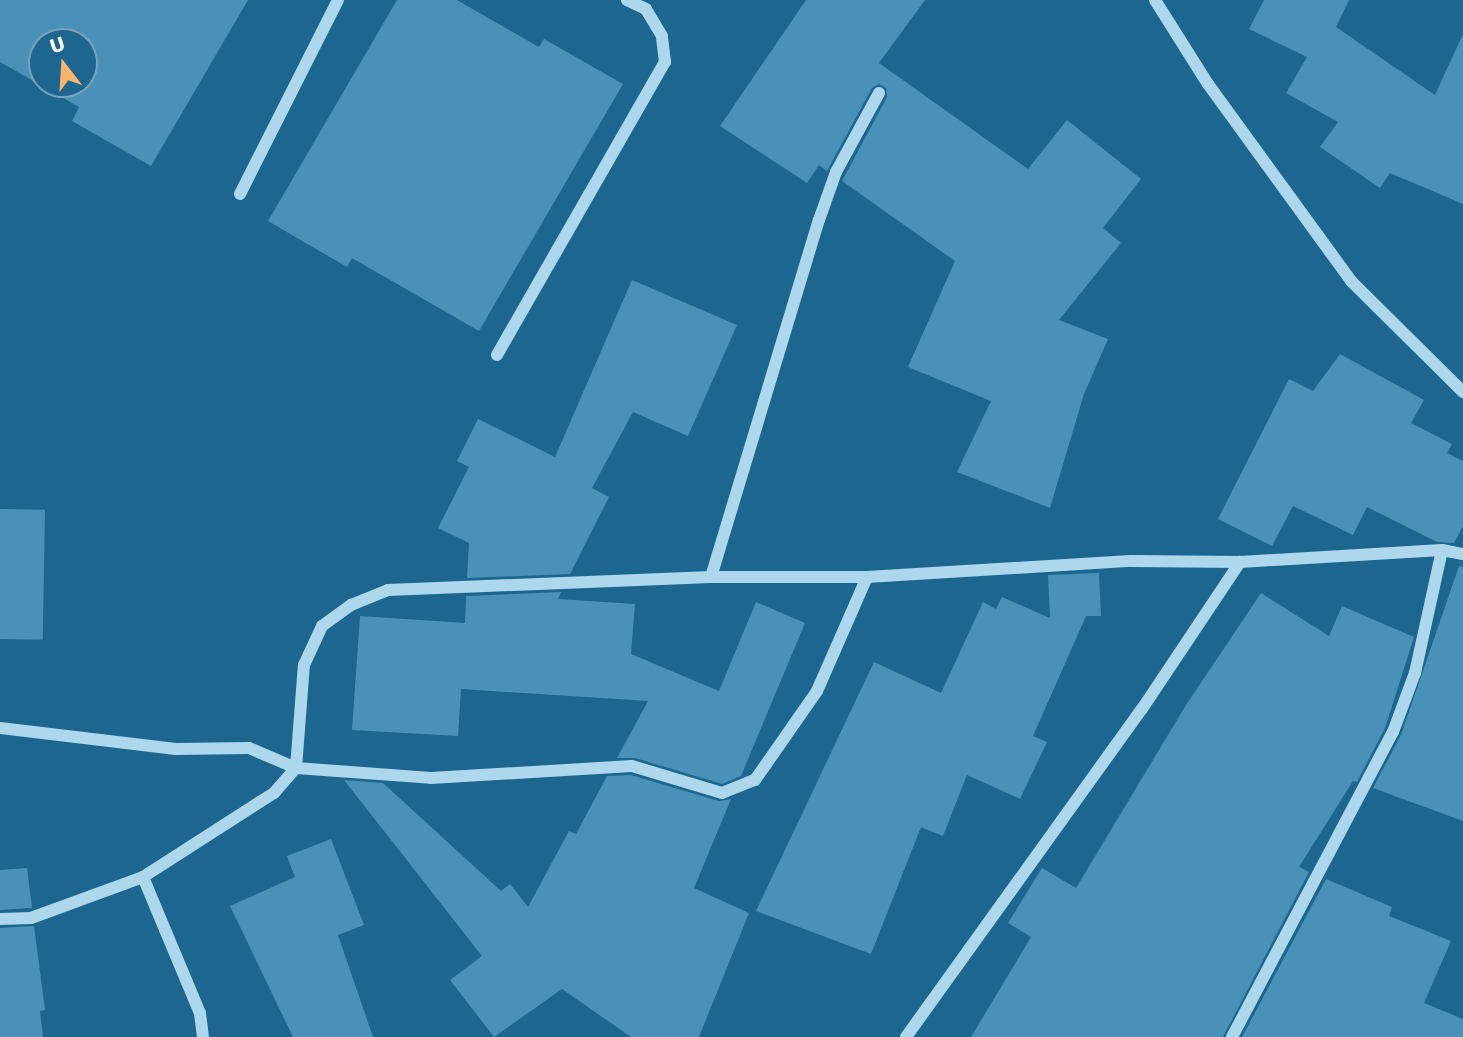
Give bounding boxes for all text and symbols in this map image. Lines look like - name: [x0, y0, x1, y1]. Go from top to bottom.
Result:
- north arrow: [28, 28, 98, 98]
- text: U: [47, 32, 68, 58]

